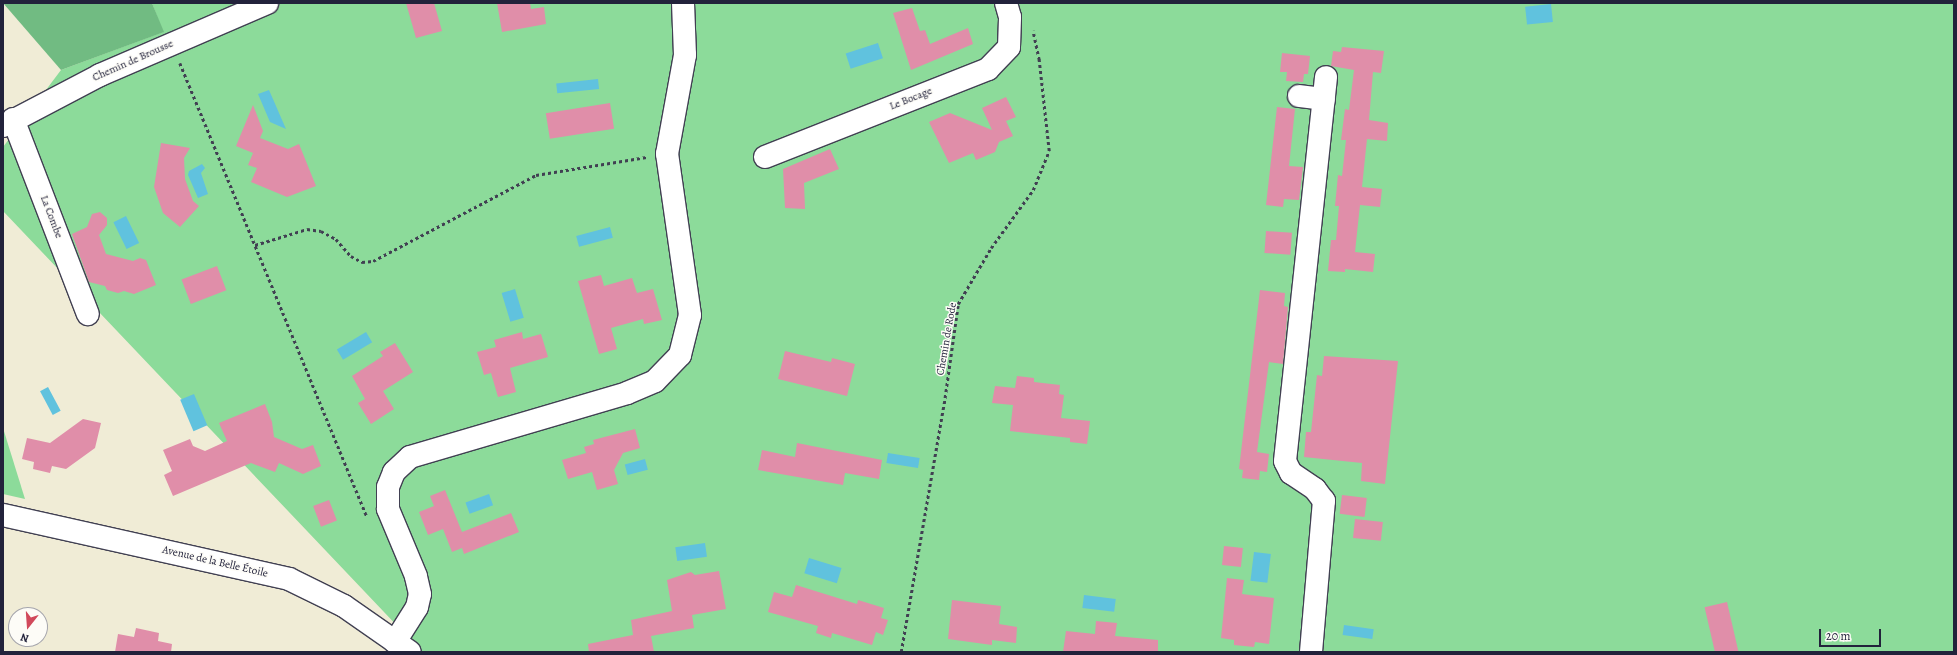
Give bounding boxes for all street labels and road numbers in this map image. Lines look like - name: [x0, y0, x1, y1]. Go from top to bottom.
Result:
- street label: Chemin de Brousse: [91, 37, 175, 85]
- street label: Le Bocage: [888, 85, 934, 113]
- street label: La Combe: [37, 194, 65, 240]
- street label: Chemin de Rode: [934, 301, 960, 377]
- street label: Avenue de la Belle Étoile: [161, 543, 269, 581]

